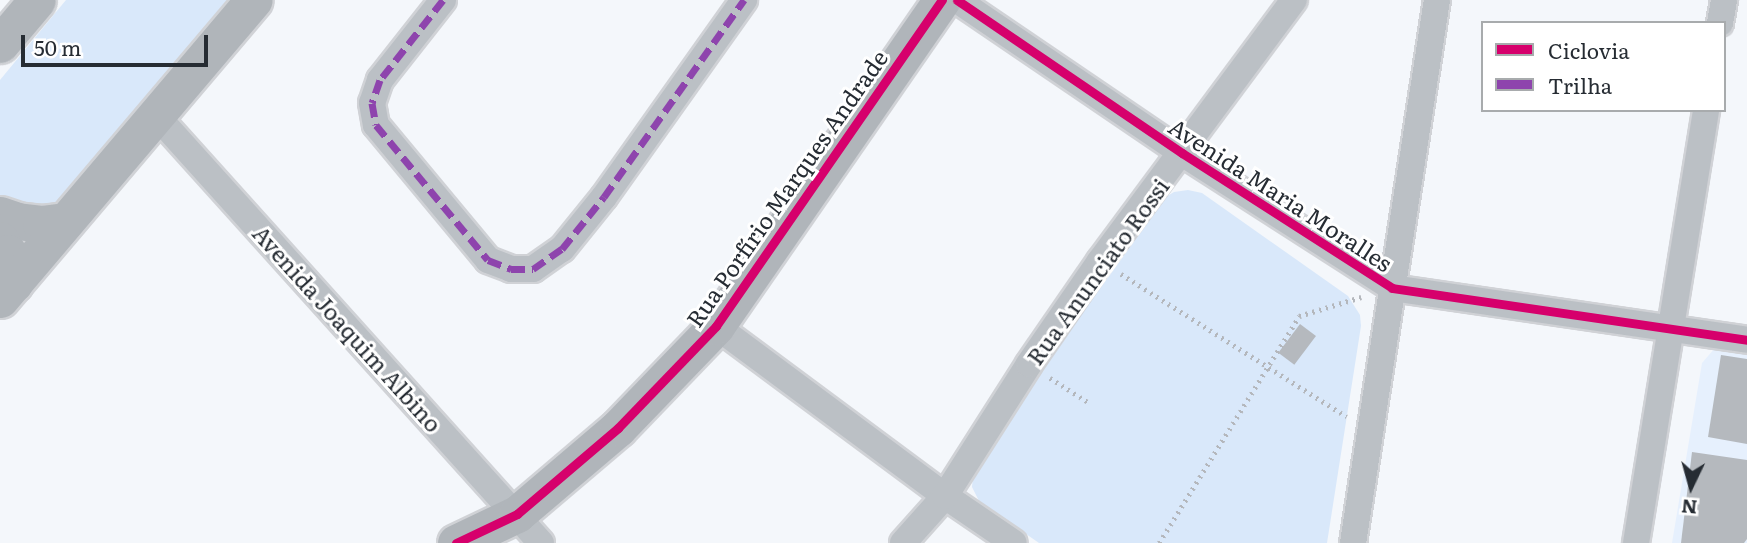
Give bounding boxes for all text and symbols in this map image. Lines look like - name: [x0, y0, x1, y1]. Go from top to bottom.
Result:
- scale bar: [24, 21, 212, 65]
- legend: [1481, 21, 1726, 112]
- text: 50 m: [34, 31, 81, 62]
- text: Ciclovia: [1548, 34, 1630, 65]
- street label: Rua Porfírio Marques Andrade: [680, 44, 892, 332]
- text: Trilha: [1548, 69, 1612, 100]
- street label: Avenida Maria Moralles: [1164, 112, 1398, 276]
- street label: Rua Anunciato Rossi: [1020, 172, 1174, 370]
- street label: Avenida Joaquim Albino: [248, 219, 448, 437]
- north arrow: [1656, 452, 1726, 522]
- text: N: [1680, 493, 1698, 523]

